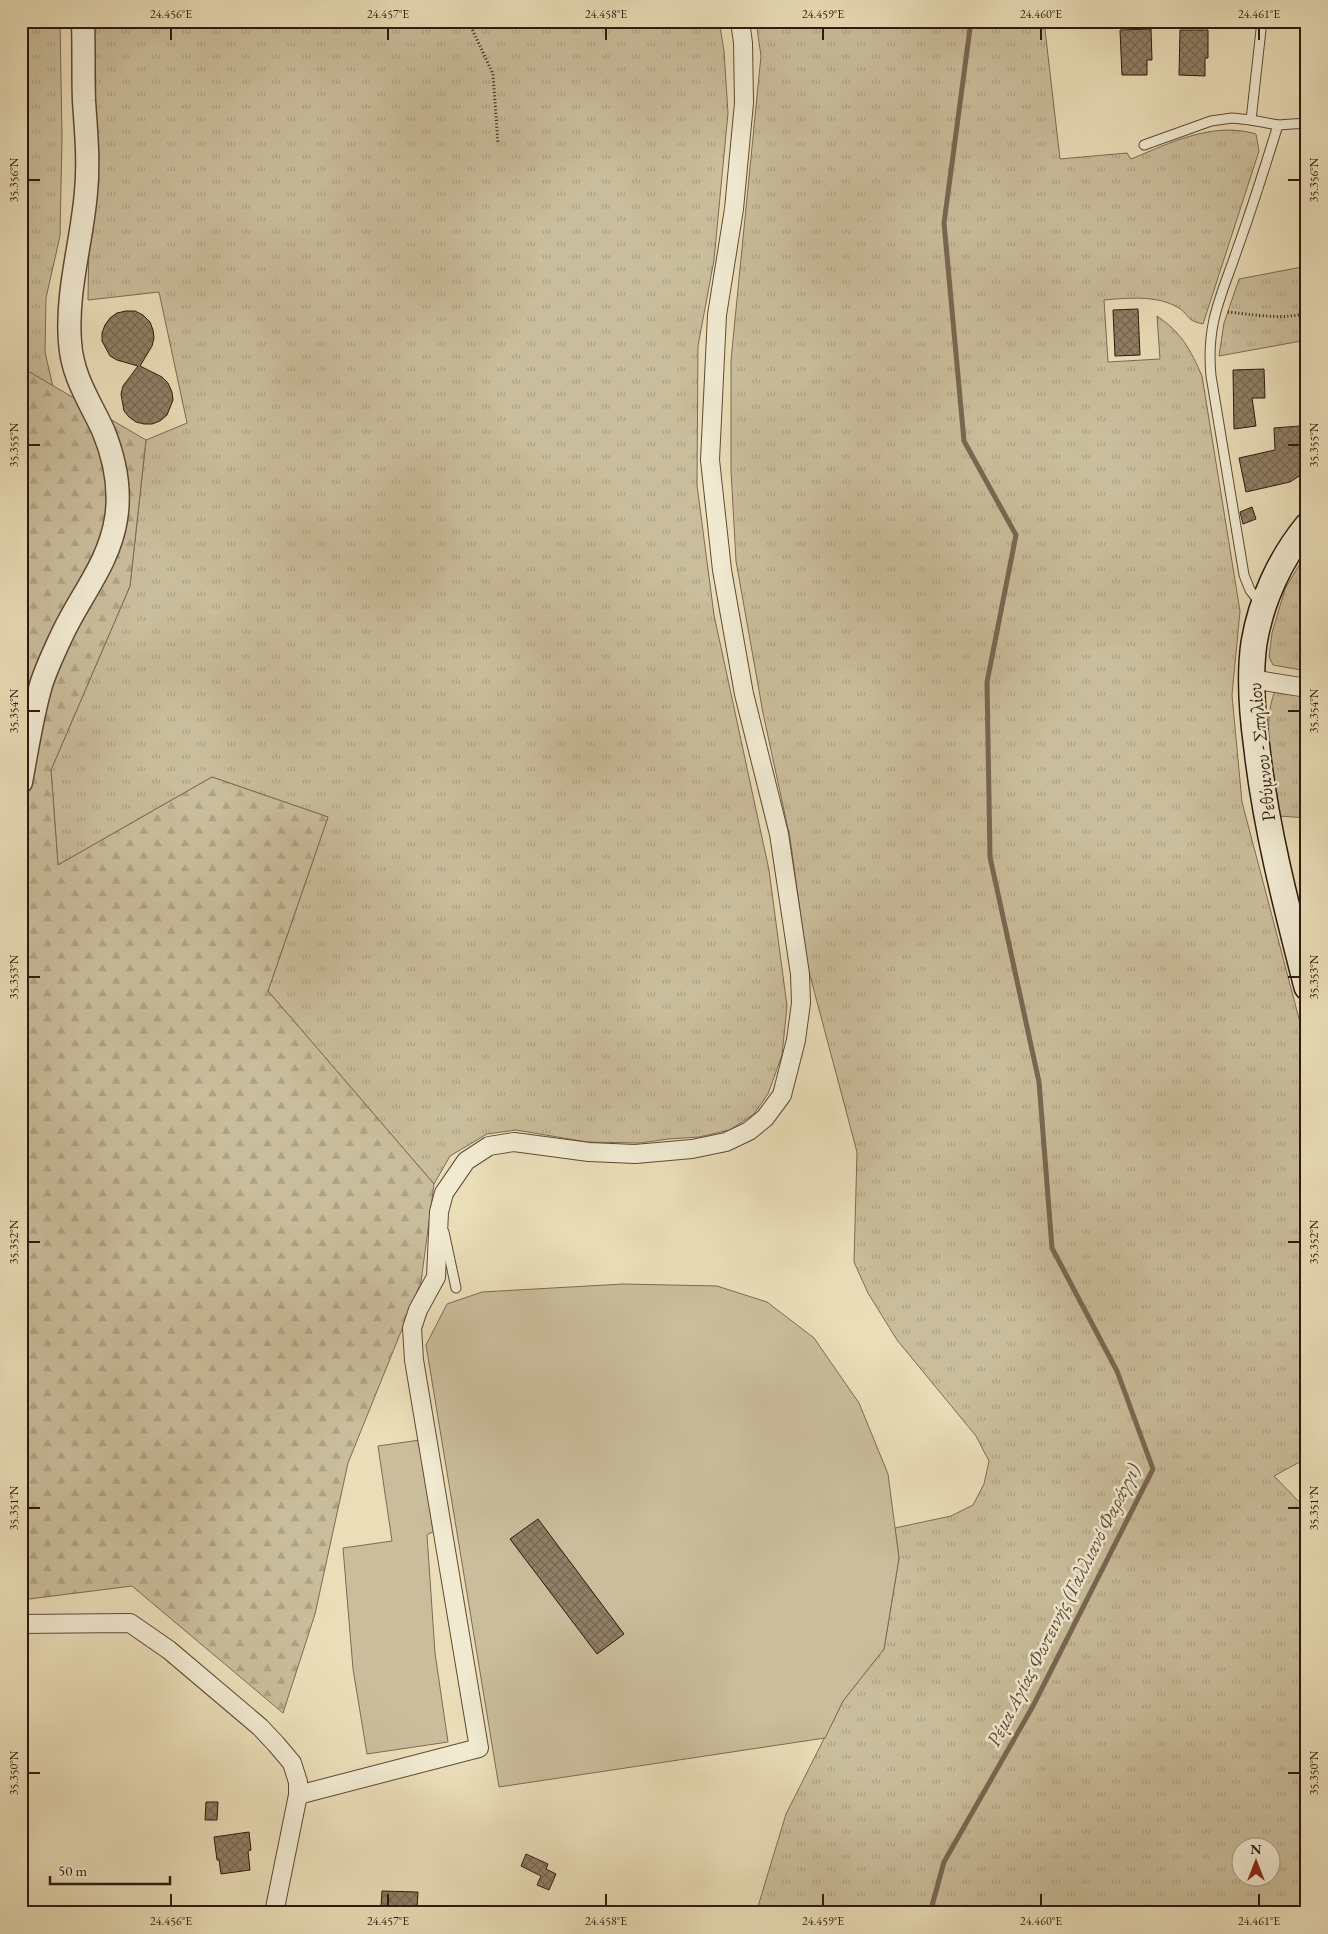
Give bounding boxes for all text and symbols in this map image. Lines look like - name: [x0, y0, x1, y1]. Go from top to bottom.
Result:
- text: 24.456°E: [150, 6, 192, 22]
- text: 24.457°E: [367, 6, 409, 22]
- text: 24.458°E: [585, 6, 627, 22]
- text: 24.459°E: [802, 6, 844, 22]
- text: 24.460°E: [1020, 6, 1062, 22]
- text: 24.461°E: [1238, 6, 1280, 22]
- text: 35.356°N: [6, 157, 22, 202]
- text: 35.356°N: [1306, 157, 1322, 202]
- text: 35.355°N: [6, 422, 22, 467]
- text: 35.355°N: [1306, 422, 1322, 467]
- street label: Ρεθύμνου - Σπηλίου: [1242, 681, 1281, 822]
- text: 35.354°N: [6, 688, 22, 733]
- text: 35.354°N: [1306, 688, 1322, 733]
- text: 35.353°N: [6, 954, 22, 999]
- text: 35.353°N: [1306, 954, 1322, 999]
- text: 35.352°N: [6, 1219, 22, 1264]
- text: 35.352°N: [1306, 1219, 1322, 1264]
- water label: Ρέμα Αγίας Φωτεινής (Γαλλιανό Φαράγγι): [980, 1458, 1146, 1751]
- text: 35.351°N: [6, 1485, 22, 1530]
- text: 35.351°N: [1306, 1485, 1322, 1530]
- text: 35.350°N: [6, 1750, 22, 1795]
- text: 35.350°N: [1306, 1750, 1322, 1795]
- north arrow: [1230, 1836, 1280, 1886]
- text: N: [1250, 1840, 1262, 1858]
- scale bar: [50, 1854, 170, 1886]
- text: 50 m: [58, 1861, 87, 1880]
- text: 24.456°E: [150, 1913, 192, 1929]
- text: 24.457°E: [367, 1913, 409, 1929]
- text: 24.458°E: [585, 1913, 627, 1929]
- text: 24.459°E: [802, 1913, 844, 1929]
- text: 24.460°E: [1020, 1913, 1062, 1929]
- text: 24.461°E: [1238, 1913, 1280, 1929]

